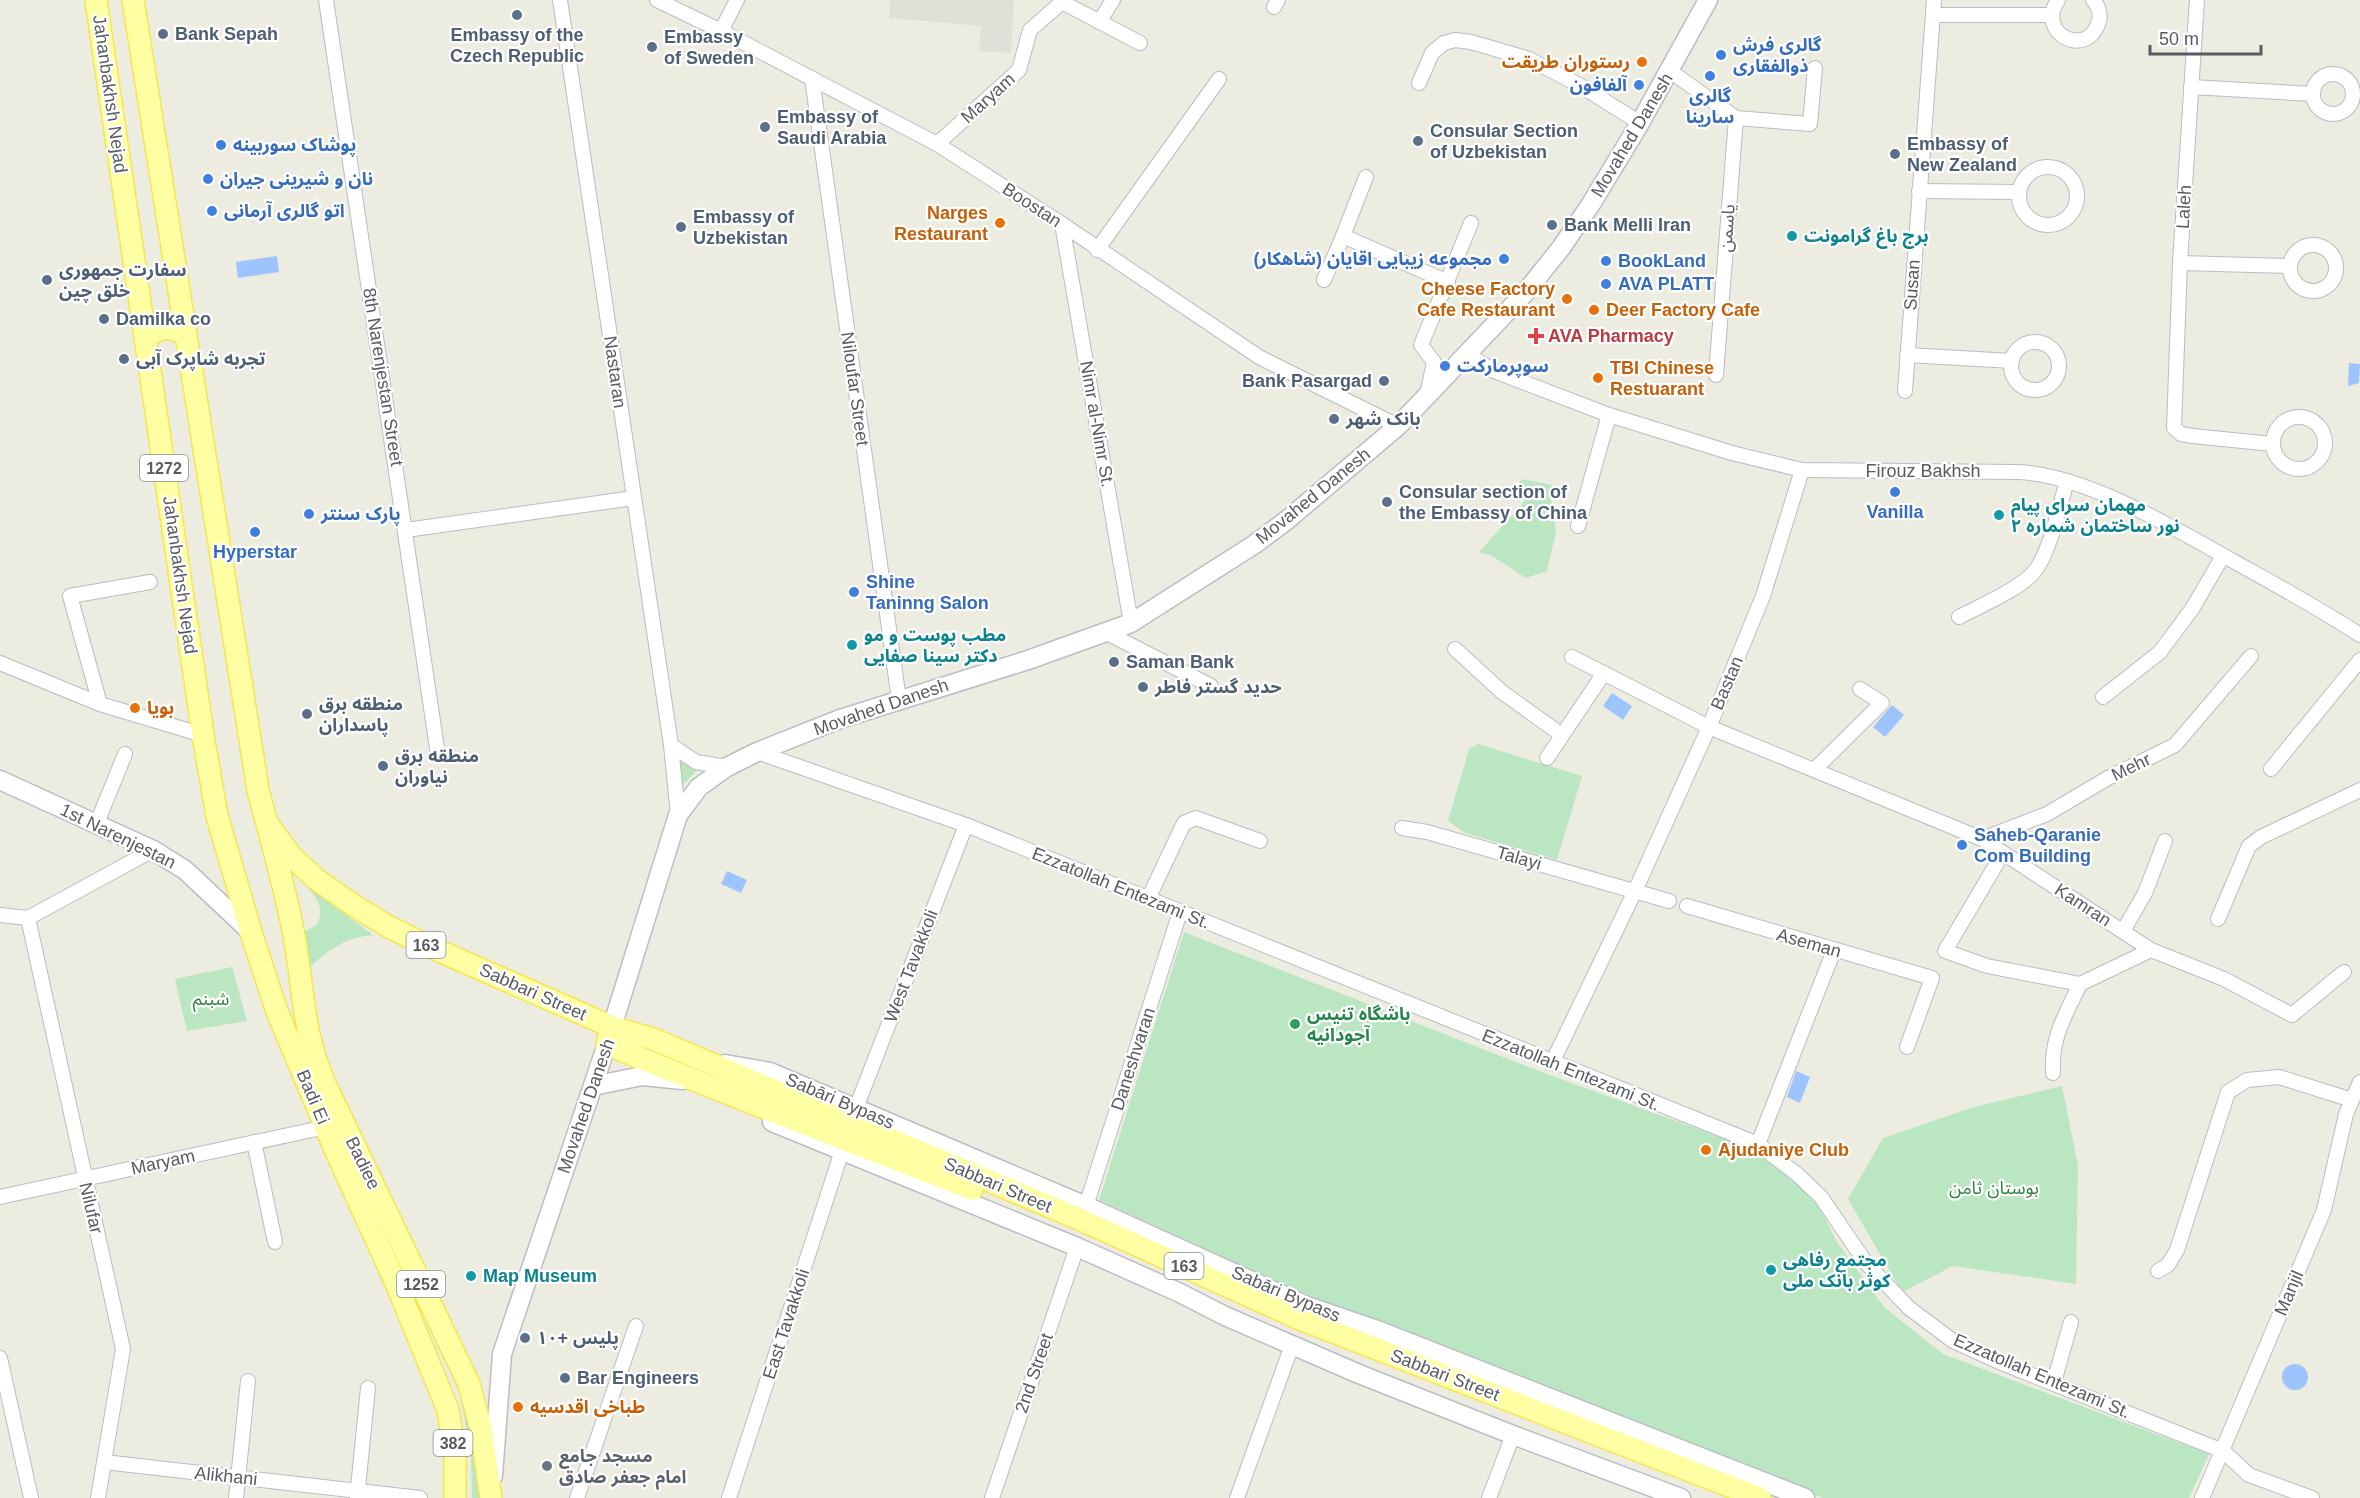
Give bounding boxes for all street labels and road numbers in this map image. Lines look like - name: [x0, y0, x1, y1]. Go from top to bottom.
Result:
- street label: Jahanbakhsh Nejad: [89, 14, 131, 174]
- street label: Maryam: [957, 69, 1019, 127]
- street label: Movahed Danesh: [1587, 69, 1677, 201]
- street label: Boostan: [999, 179, 1065, 231]
- street label: Laleh: [2173, 184, 2195, 230]
- street label: یاسمن: [1715, 203, 1740, 253]
- street label: Susan: [1900, 259, 1924, 311]
- street label: 8th Narenjestan Street: [359, 286, 407, 468]
- street label: Niloufar Street: [837, 331, 873, 447]
- street label: Nastaran: [600, 334, 630, 410]
- street label: Nimr al-Nimr St.: [1076, 359, 1118, 489]
- street label: Movahed Danesh: [1252, 444, 1374, 548]
- road number: 1272: [140, 455, 188, 481]
- street label: Firouz Bakhsh: [1865, 461, 1981, 481]
- street label: Jahanbakhsh Nejad: [159, 495, 201, 655]
- street label: Bastan: [1707, 653, 1747, 713]
- street label: Movahed Danesh: [811, 675, 951, 739]
- street label: Mehr: [2108, 749, 2154, 785]
- street label: 1st Narenjestan: [57, 799, 179, 873]
- street label: Talayi: [1494, 842, 1544, 874]
- street label: Ezzatollah Entezami St.: [1029, 843, 1213, 933]
- street label: Kamran: [2051, 879, 2115, 931]
- street label: West Tavakkoli: [880, 907, 942, 1025]
- street label: Aseman: [1774, 924, 1844, 962]
- road number: 163: [406, 932, 446, 958]
- street label: Sabbari Street: [476, 959, 590, 1025]
- street label: Daneshvaran: [1107, 1005, 1159, 1113]
- street label: Ezzatollah Entezami St.: [1479, 1025, 1663, 1115]
- street label: Movahed Danesh: [554, 1036, 618, 1176]
- street label: Badi Ei: [293, 1067, 333, 1127]
- street label: Sabāri Bypass: [783, 1069, 897, 1133]
- street label: Badiee: [342, 1133, 384, 1193]
- street label: Maryam: [129, 1145, 197, 1179]
- street label: Sabbari Street: [941, 1153, 1055, 1217]
- street label: Nilufar: [75, 1180, 107, 1236]
- road number: 163: [1164, 1253, 1204, 1279]
- street label: Sabāri Bypass: [1229, 1262, 1343, 1326]
- street label: East Tavakkoli: [759, 1266, 813, 1382]
- street label: Manjil: [2271, 1267, 2307, 1319]
- road number: 1252: [397, 1271, 445, 1297]
- street label: 2nd Street: [1011, 1330, 1057, 1416]
- street label: Ezzatollah Entezami St.: [1951, 1330, 2133, 1422]
- street label: Sabbari Street: [1388, 1345, 1502, 1405]
- road number: 382: [434, 1430, 472, 1456]
- street label: Alikhani: [194, 1463, 258, 1489]

